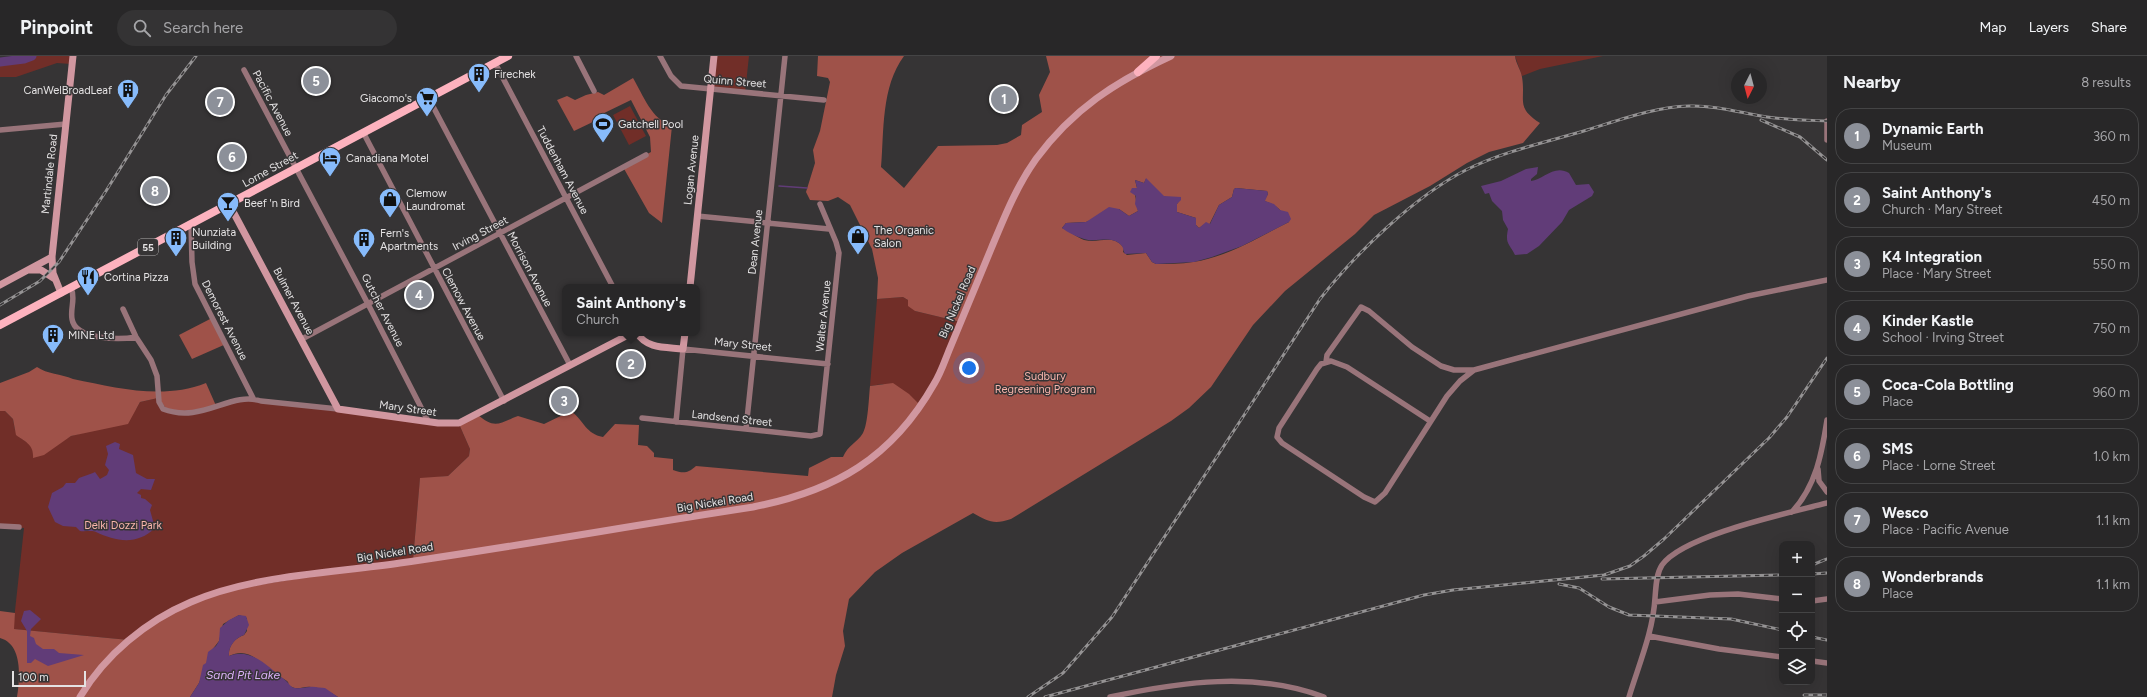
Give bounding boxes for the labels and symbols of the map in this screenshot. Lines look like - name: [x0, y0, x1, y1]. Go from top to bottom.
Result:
- building icon: Firechek: [466, 61, 492, 94]
- pin: 5: [303, 66, 329, 96]
- street label: Pacific Avenue: [250, 68, 295, 138]
- place label: Firechek: [494, 68, 536, 81]
- north arrow: [1731, 68, 1767, 104]
- street label: Quinn Street: [703, 72, 767, 91]
- building icon: CanWelBroadLeaf: [115, 77, 141, 110]
- place label: CanWelBroadLeaf: [24, 84, 113, 97]
- pin: 1: [991, 84, 1017, 114]
- supermarket icon: Giacomo's: [414, 85, 440, 118]
- pin: 7: [207, 87, 233, 117]
- place label: Giacomo's: [360, 92, 412, 105]
- sports icon: Gatchell Pool: [590, 111, 616, 144]
- place label: Gatchell Pool: [618, 118, 683, 131]
- street label: Tuddenham Avenue: [534, 124, 591, 216]
- street label: Martindale Road: [39, 134, 60, 215]
- street label: Logan Avenue: [681, 134, 702, 206]
- pin: 6: [219, 142, 245, 172]
- hotel icon: Canadiana Motel: [317, 145, 343, 178]
- street label: Lorne Street: [240, 149, 300, 190]
- place label: Canadiana Motel: [346, 152, 429, 165]
- pin: 8: [142, 176, 168, 206]
- shop icon: Clemow Laundromat: [377, 186, 403, 219]
- place label: Clemow Laundromat: [406, 187, 465, 213]
- bar icon: Beef 'n Bird: [215, 190, 241, 223]
- place label: Beef 'n Bird: [244, 197, 300, 210]
- street label: Dean Avenue: [746, 209, 765, 275]
- street label: Irving Street: [450, 213, 510, 254]
- shop icon: The Organic Salon: [845, 223, 871, 256]
- place label: The Organic Salon: [874, 224, 934, 250]
- building icon: Nunziata Building: [163, 225, 189, 258]
- place label: Nunziata Building: [192, 226, 236, 252]
- building icon: Fern's Apartments: [351, 226, 377, 259]
- place label: Fern's Apartments: [380, 227, 438, 253]
- street label: Morrison Avenue: [504, 229, 555, 309]
- road number: 55: [138, 239, 158, 255]
- restaurant icon: Cortina Pizza: [75, 264, 101, 297]
- street label: Big Nickel Road: [936, 264, 979, 340]
- street label: Bulmer Avenue: [270, 265, 317, 337]
- street label: Clemow Avenue: [439, 266, 488, 343]
- place label: Cortina Pizza: [104, 271, 169, 284]
- street label: Gutcher Avenue: [359, 271, 407, 349]
- street label: Demorest Avenue: [199, 278, 250, 362]
- pin: 4: [406, 280, 432, 310]
- street label: Walter Avenue: [813, 280, 834, 352]
- building icon: MINE Ltd: [40, 322, 66, 355]
- place label: MINE Ltd: [68, 329, 114, 342]
- street label: Mary Street: [713, 335, 772, 354]
- pin: 2: [618, 349, 644, 379]
- your location: [959, 358, 979, 378]
- park label: Sudbury Regreening Program: [995, 370, 1095, 396]
- pin: 3: [551, 386, 577, 416]
- street label: Mary Street: [378, 398, 438, 419]
- street label: Landsend Street: [691, 408, 773, 429]
- street label: Big Nickel Road: [676, 490, 754, 515]
- park label: Delki Dozzi Park: [84, 519, 162, 532]
- street label: Big Nickel Road: [356, 540, 434, 565]
- water label: Sand Pit Lake: [206, 668, 280, 682]
- scale bar: [12, 669, 86, 688]

